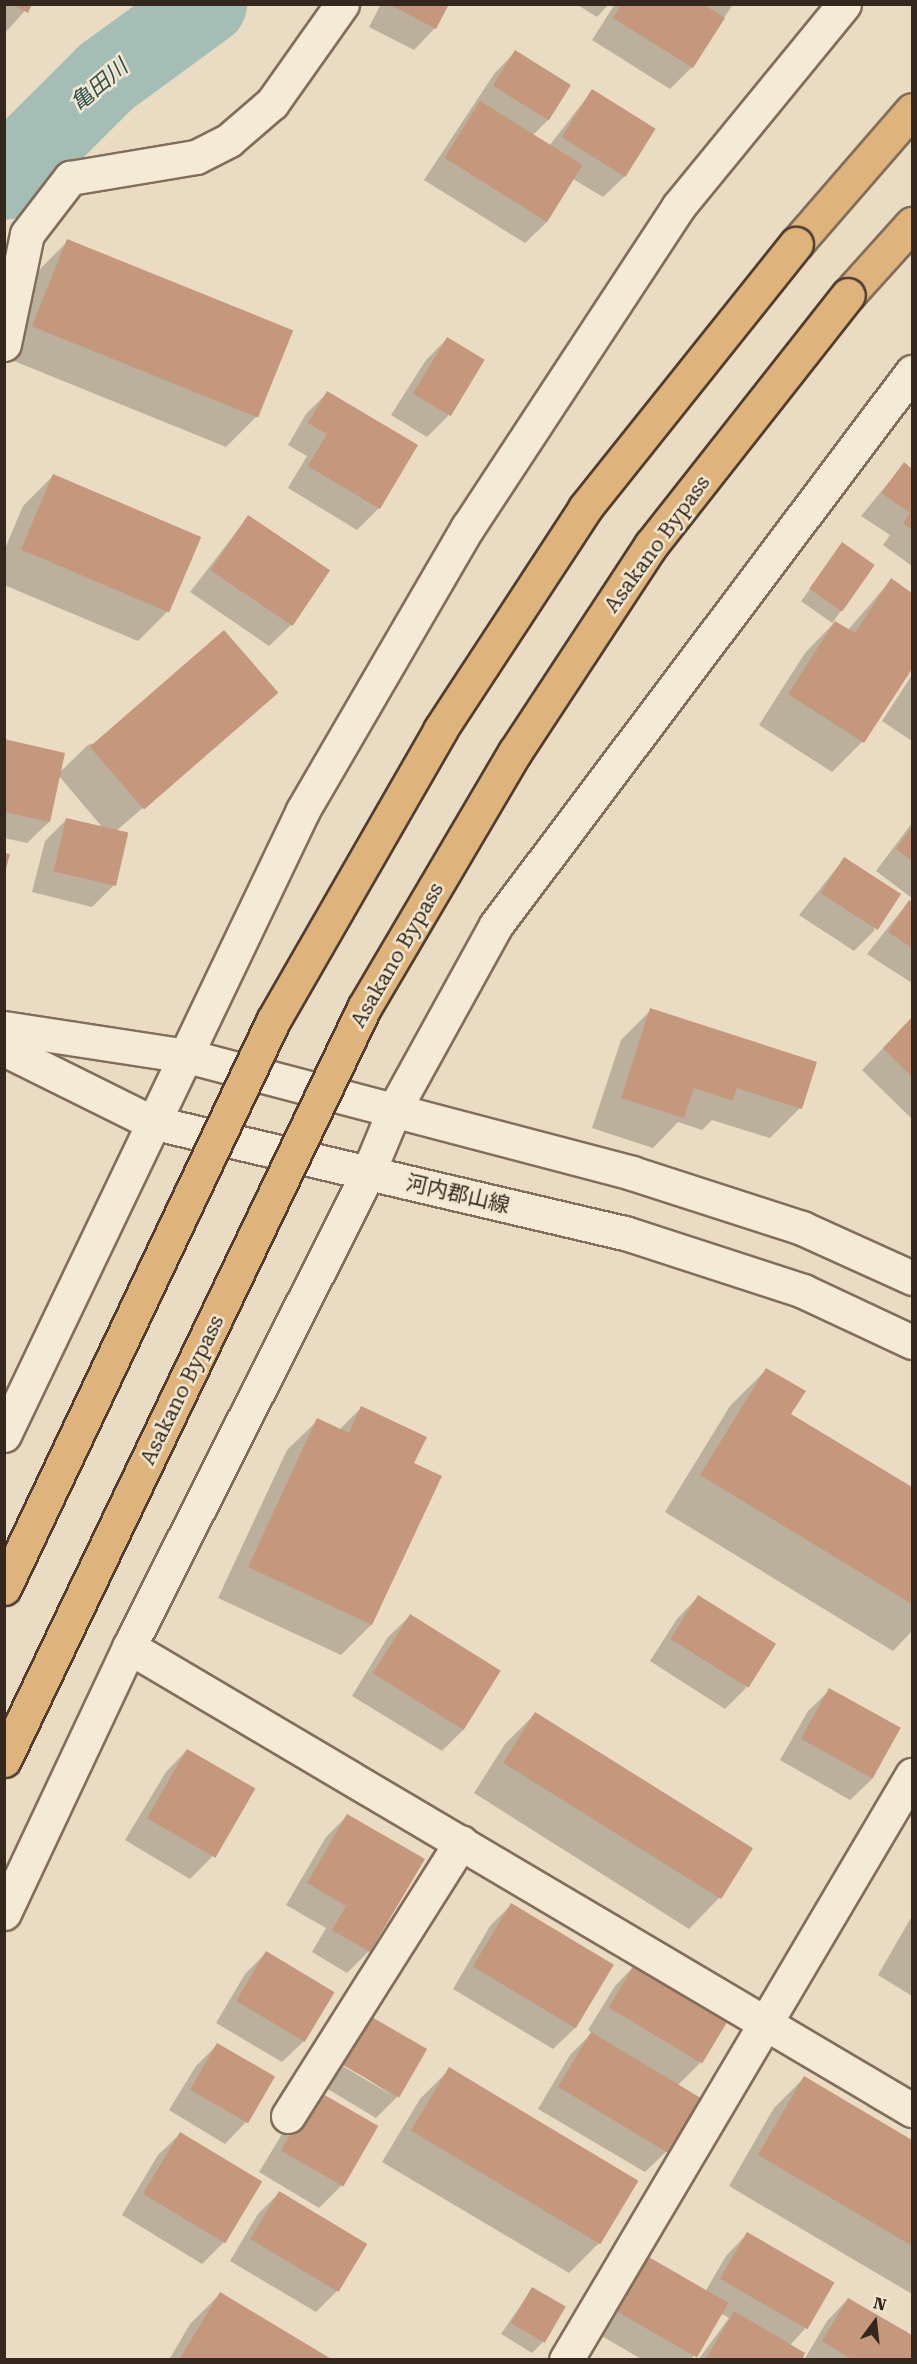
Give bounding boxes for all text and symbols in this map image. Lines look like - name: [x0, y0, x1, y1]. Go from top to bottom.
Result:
- water label: 亀田川: [65, 54, 133, 116]
- street label: Asakano Bypass: [599, 471, 715, 617]
- street label: Asakano Bypass: [345, 878, 449, 1032]
- street label: 河内郡山線: [404, 1170, 512, 1218]
- street label: Asakano Bypass: [135, 1311, 229, 1469]
- north arrow: [845, 2292, 905, 2352]
- text: N: [871, 2293, 888, 2315]

